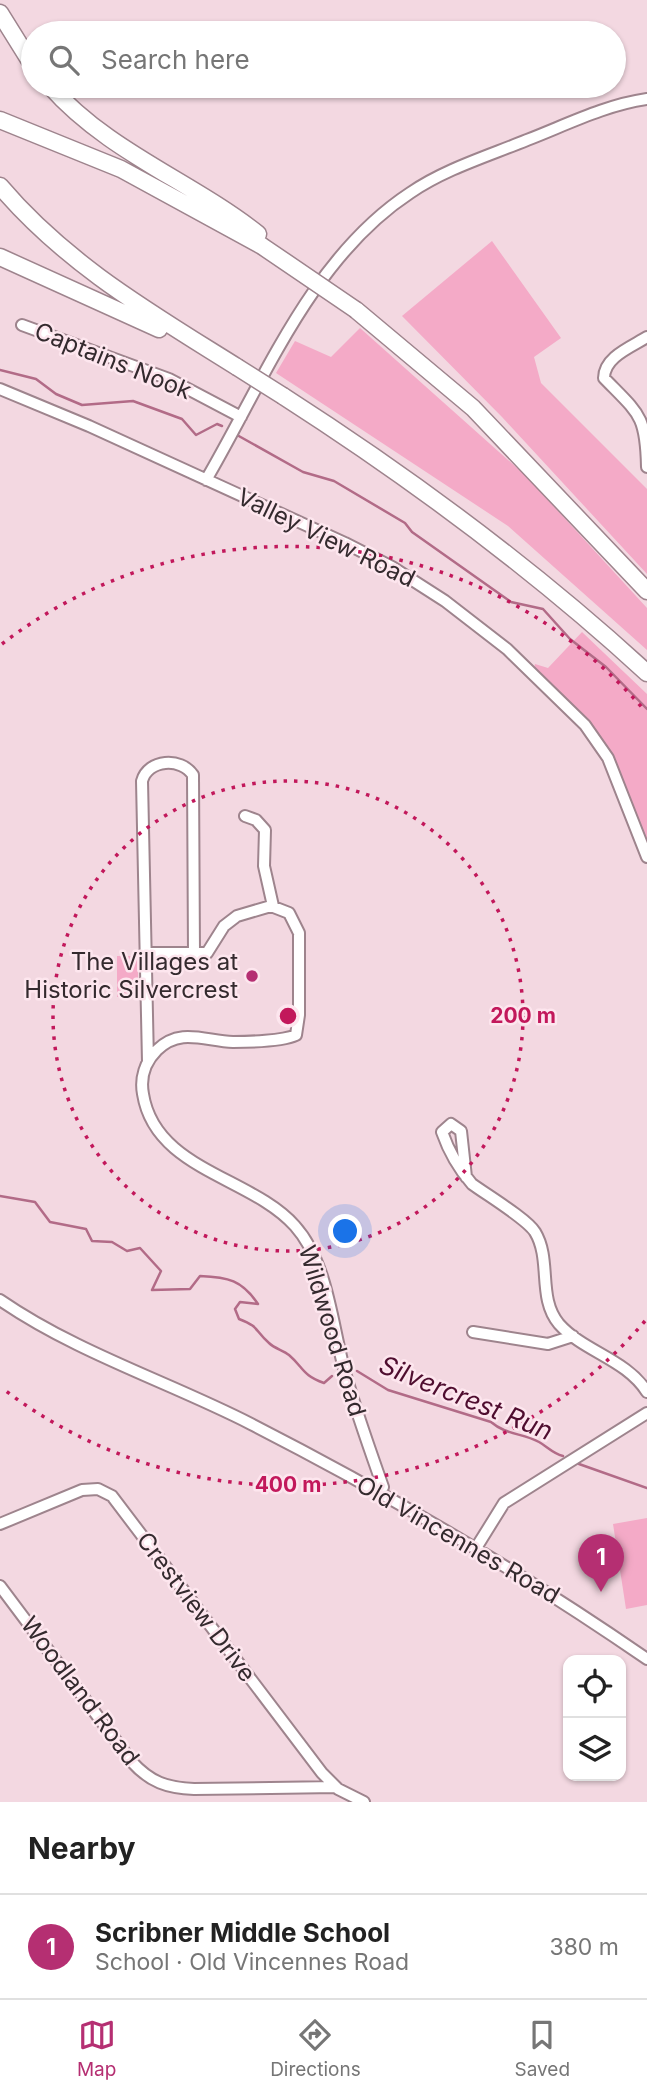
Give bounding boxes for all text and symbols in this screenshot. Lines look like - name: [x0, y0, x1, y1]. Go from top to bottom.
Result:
- search box: [21, 21, 626, 98]
- icon: search: [45, 41, 83, 79]
- text: Search here: [101, 44, 250, 75]
- street label: Captains Nook: [31, 316, 196, 405]
- street label: Valley View Road: [232, 482, 420, 593]
- place label: The Villages at Historic Silvercrest: [24, 947, 238, 1004]
- marker: The Villages at Historic Silvercrest: [244, 968, 260, 984]
- text: 200 m: [490, 1003, 556, 1028]
- centre of rings: [276, 1004, 300, 1028]
- your location: [328, 1214, 362, 1248]
- street label: Wildwood Road: [293, 1242, 372, 1420]
- water label: Silvercrest Run: [375, 1349, 557, 1446]
- street label: Old Vincennes Road: [352, 1470, 565, 1610]
- text: 400 m: [255, 1472, 321, 1497]
- street label: Crestview Drive: [131, 1526, 262, 1687]
- pin: 1: [578, 1534, 624, 1592]
- street label: Woodland Road: [15, 1611, 146, 1771]
- map controls: [563, 1655, 626, 1781]
- button: locate: [563, 1655, 626, 1718]
- button: layers: [563, 1718, 626, 1781]
- text: Nearby: [28, 1830, 136, 1866]
- text: Scribner Middle School: [95, 1917, 390, 1948]
- text: 1: [46, 1933, 56, 1961]
- text: 380 m: [549, 1933, 619, 1961]
- text: School · Old Vincennes Road: [95, 1948, 409, 1976]
- tab: Map: [77, 2016, 116, 2081]
- tab: Directions: [270, 2016, 361, 2081]
- tab: Saved: [514, 2016, 570, 2081]

